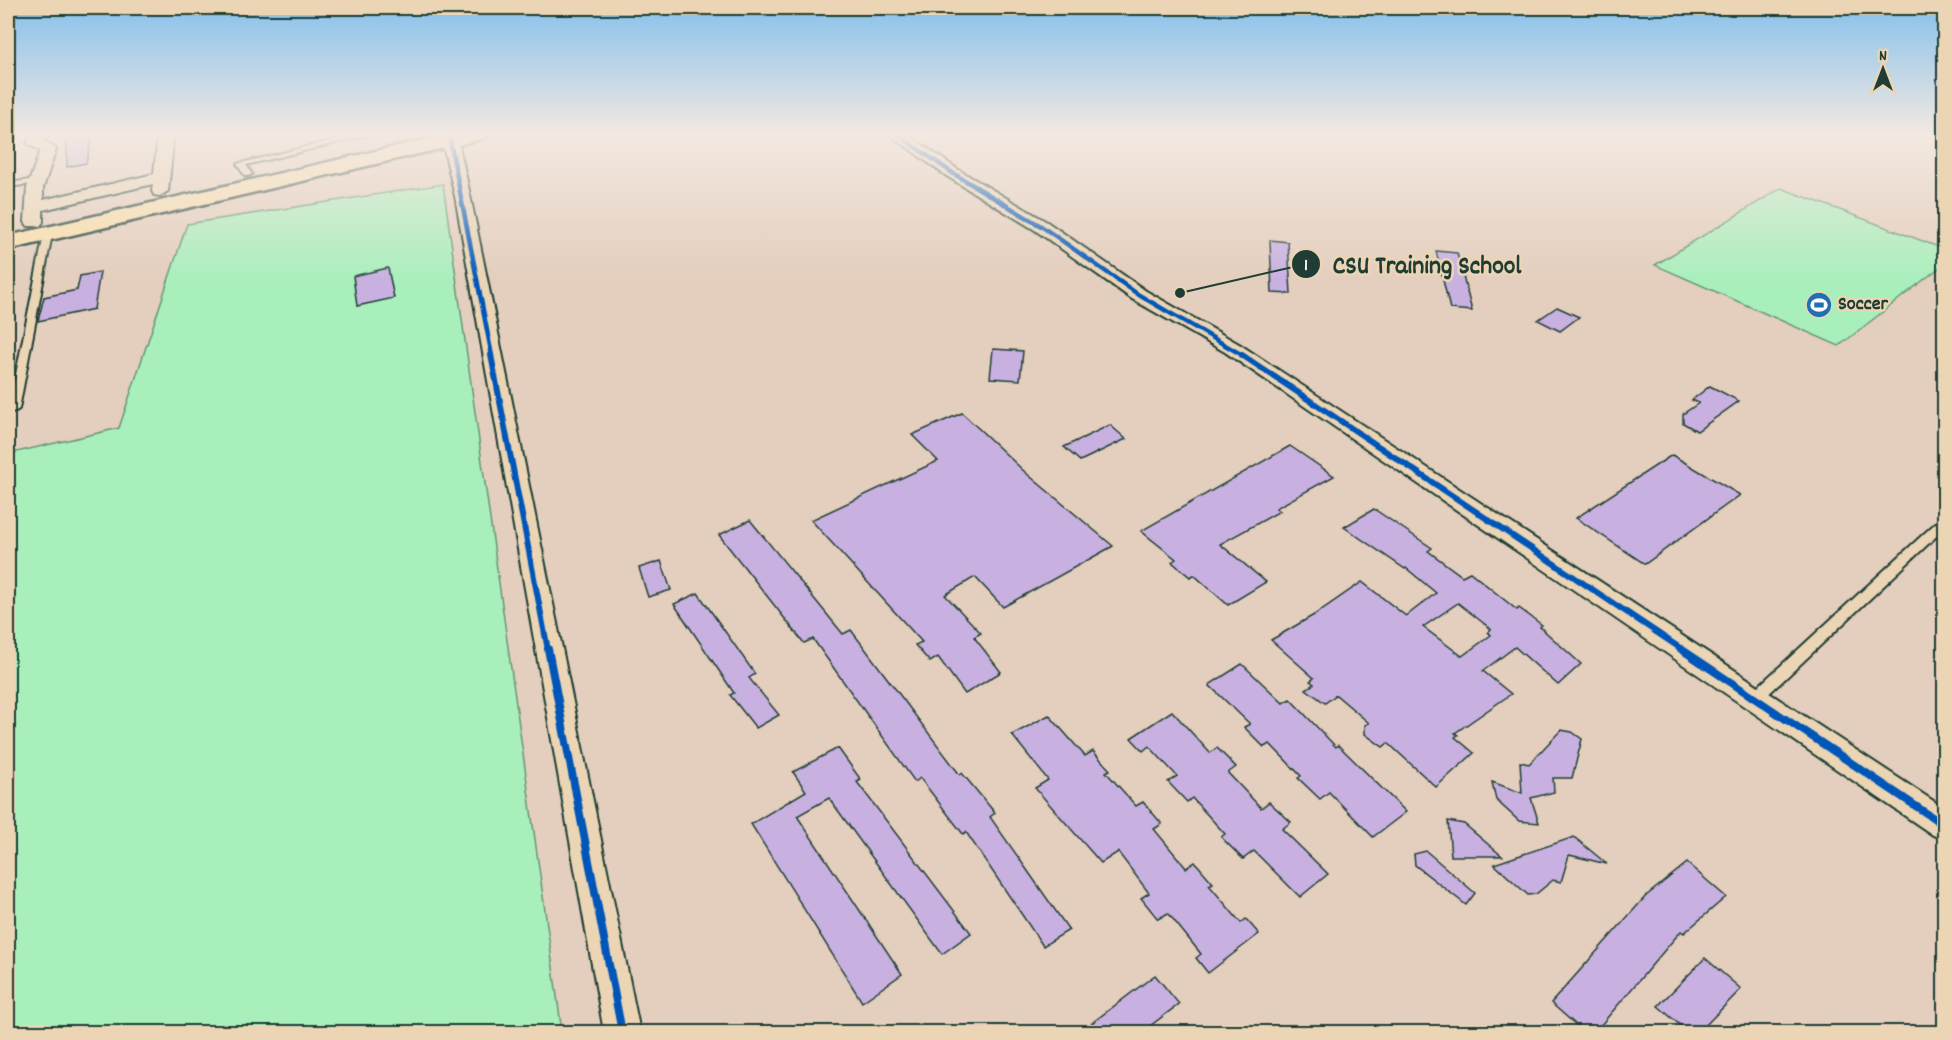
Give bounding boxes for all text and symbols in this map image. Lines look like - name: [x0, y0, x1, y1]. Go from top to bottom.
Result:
- north arrow: [1853, 39, 1913, 99]
- text: N: [1879, 45, 1887, 68]
- callout: CSU Training School: [1291, 242, 1534, 286]
- text: CSU Training School: [1332, 249, 1522, 286]
- text: 1: [1304, 254, 1308, 279]
- sports icon: Soccer: [1804, 290, 1834, 320]
- place label: Soccer: [1838, 291, 1889, 319]

